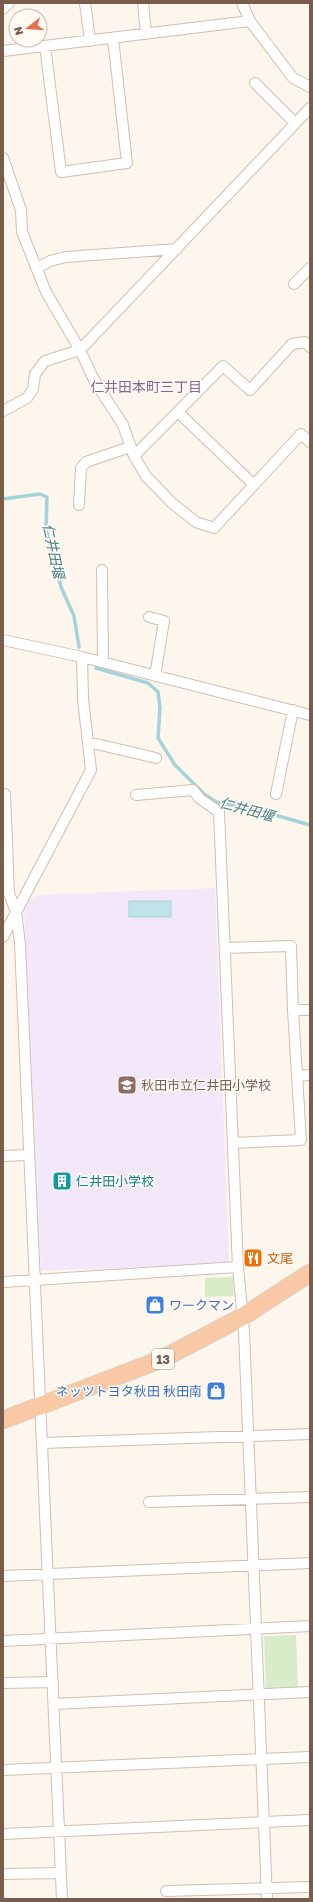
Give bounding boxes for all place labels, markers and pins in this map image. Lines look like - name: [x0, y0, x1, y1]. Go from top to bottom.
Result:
- school or university icon: 秋田市立仁井田小学校: [116, 1074, 138, 1096]
- place label: 秋田市立仁井田小学校: [141, 1077, 271, 1093]
- building icon: 仁井田小学校: [51, 1170, 73, 1192]
- place label: 仁井田小学校: [76, 1173, 154, 1189]
- restaurant icon: 文尾: [242, 1247, 264, 1269]
- place label: 文尾: [267, 1250, 293, 1266]
- shop icon: ワークマン: [144, 1294, 166, 1316]
- place label: ワークマン: [169, 1297, 234, 1313]
- shop icon: ネッツトヨタ秋田 秋田南: [205, 1380, 227, 1402]
- place label: ネッツトヨタ秋田 秋田南: [56, 1383, 202, 1399]

